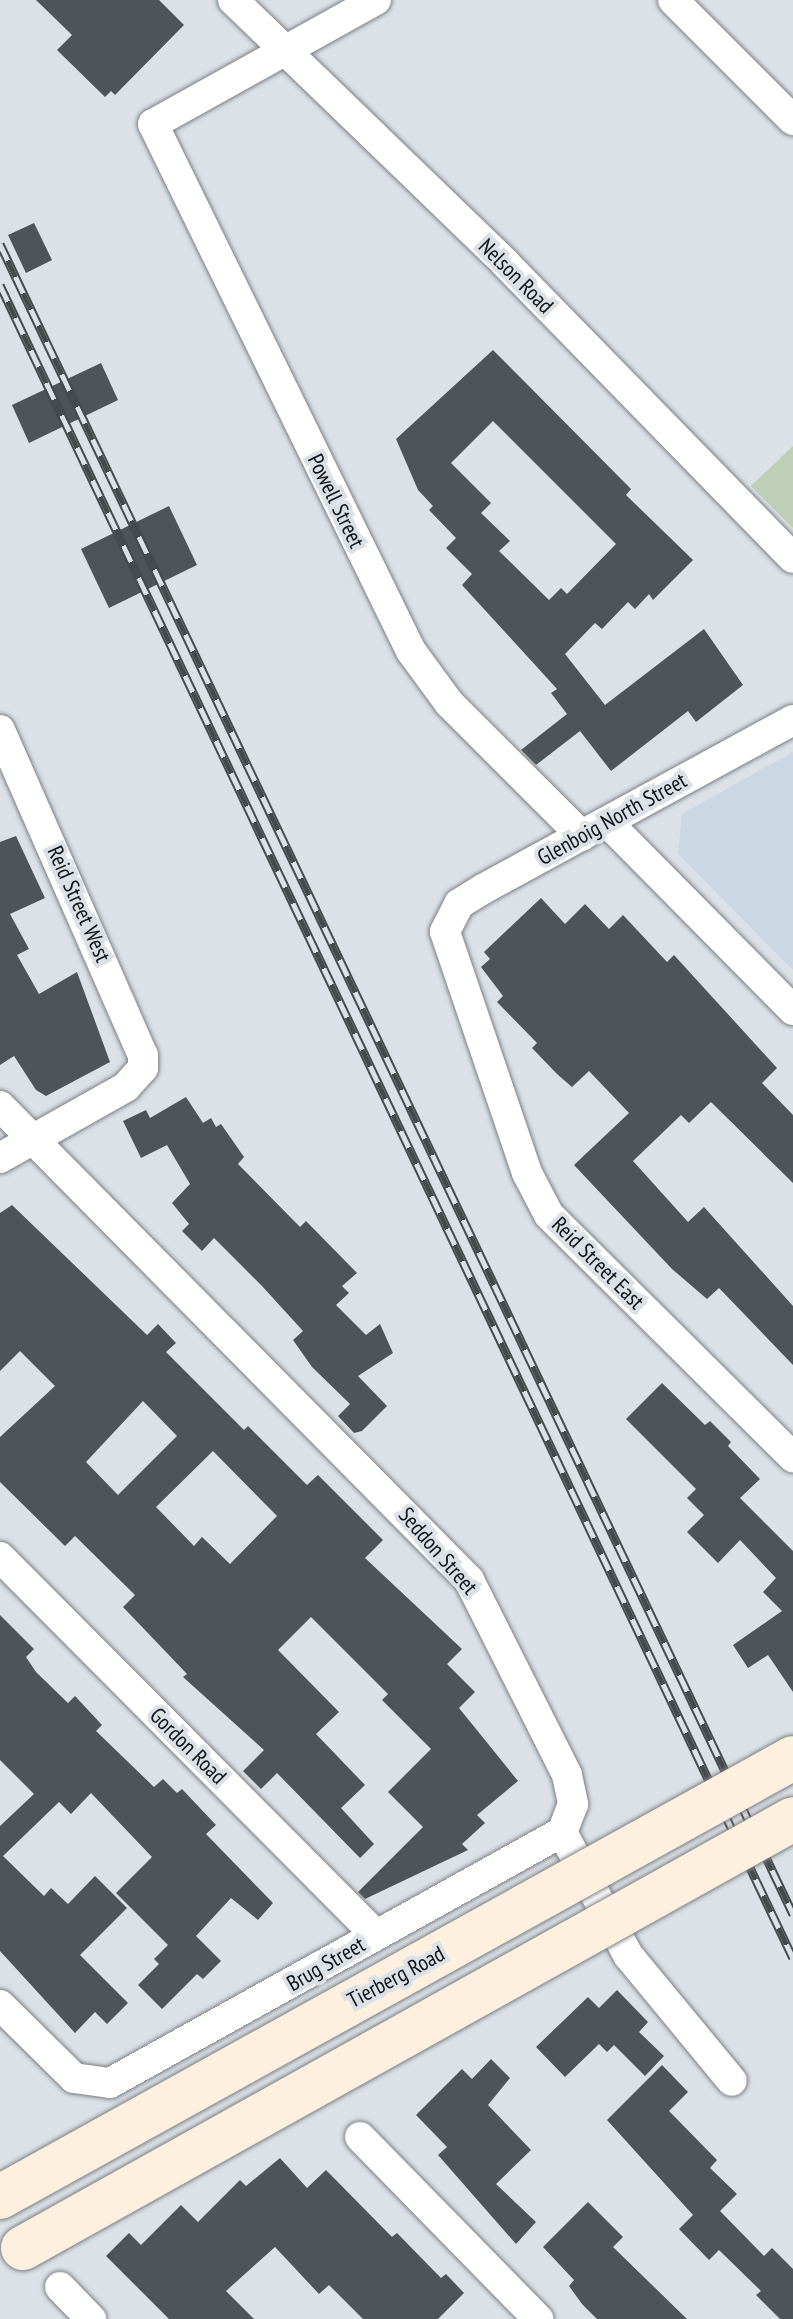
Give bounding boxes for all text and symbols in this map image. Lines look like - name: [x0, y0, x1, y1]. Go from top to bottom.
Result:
- street label: Nelson Road: [473, 233, 559, 319]
- street label: Powell Street: [302, 450, 370, 552]
- street label: Glenboig North Street: [533, 767, 691, 871]
- street label: Reid Street West: [42, 842, 116, 966]
- street label: Reid Street East: [546, 1211, 650, 1315]
- street label: Seddon Street: [393, 1502, 483, 1600]
- street label: Gordon Road: [144, 1702, 232, 1790]
- street label: Brug Street: [282, 1931, 370, 1997]
- street label: Tierberg Road: [343, 1940, 449, 2014]

